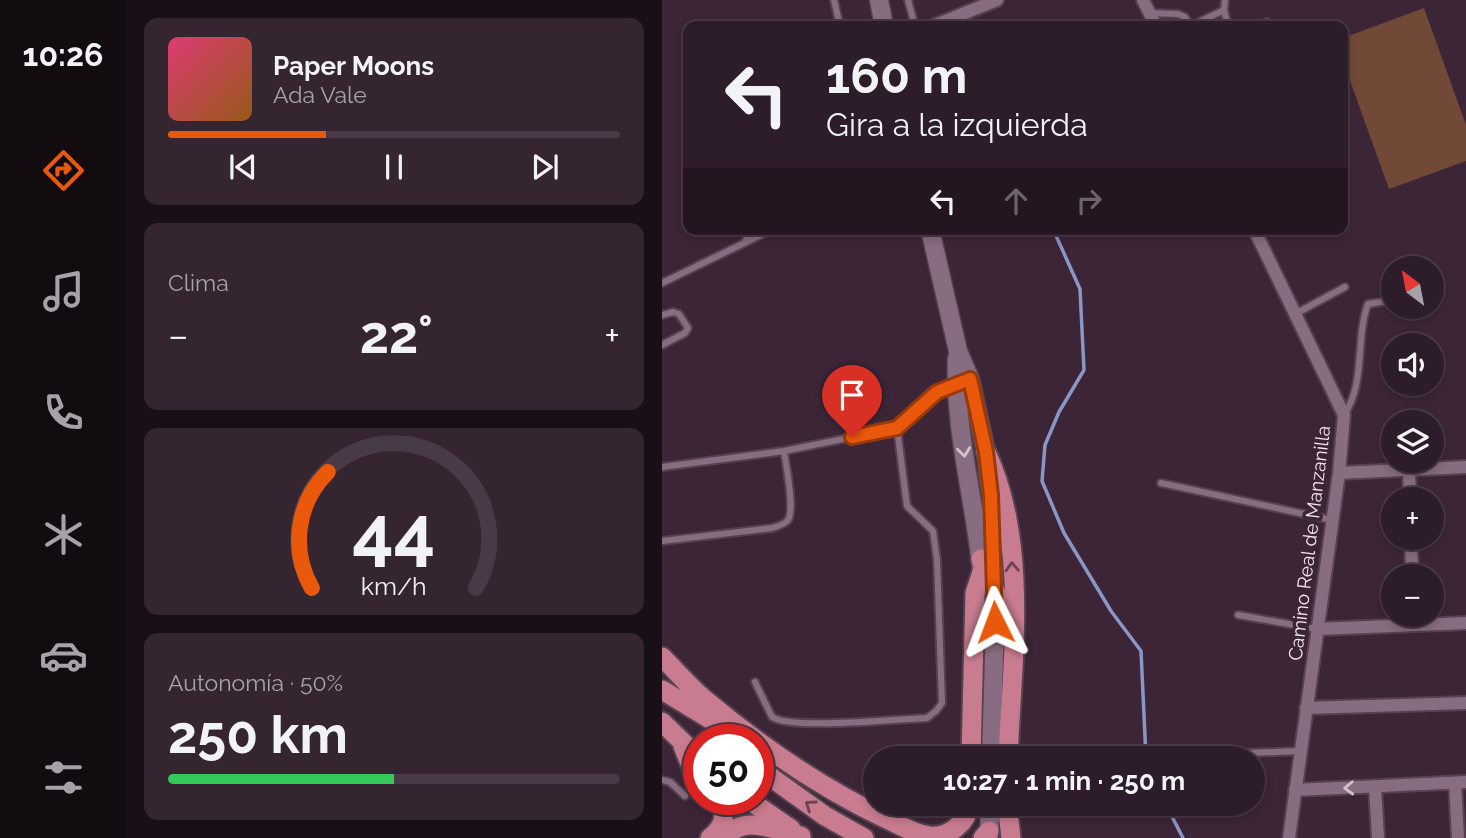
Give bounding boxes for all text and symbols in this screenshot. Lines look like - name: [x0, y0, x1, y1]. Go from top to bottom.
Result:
- text: 10:26: [23, 36, 103, 73]
- text: 160 m: [826, 47, 967, 104]
- icon: left: [711, 49, 802, 140]
- text: Paper Moons: [273, 51, 434, 81]
- text: Ada Vale: [273, 81, 367, 108]
- text: Gira a la izquierda: [826, 106, 1088, 143]
- icon: directions: [39, 146, 88, 195]
- icon: previous: [224, 148, 262, 186]
- icon: pause: [375, 148, 413, 186]
- icon: next: [526, 148, 564, 186]
- icon: left: [924, 182, 962, 220]
- icon: ahead: [997, 182, 1035, 220]
- icon: right: [1070, 182, 1108, 220]
- north arrow: [1381, 256, 1444, 318]
- map controls: [1381, 256, 1444, 627]
- icon: music: [39, 267, 88, 316]
- text: Clima: [168, 269, 229, 296]
- text: 22°: [360, 304, 433, 365]
- text: −: [168, 313, 188, 358]
- text: +: [604, 313, 620, 358]
- button: sound: [1381, 333, 1444, 396]
- pin: [822, 365, 882, 437]
- icon: arrive: [833, 376, 871, 414]
- icon: phone: [39, 388, 88, 437]
- button: layers: [1381, 410, 1444, 473]
- street label: Camino Real de Manzanilla: [1284, 424, 1334, 662]
- one-way arrow: [956, 446, 971, 458]
- button: +: [1381, 487, 1444, 550]
- text: 44: [352, 490, 436, 575]
- icon: climate: [39, 510, 88, 559]
- one-way arrow: [1005, 561, 1020, 572]
- button: −: [1381, 564, 1444, 627]
- text: km/h: [361, 570, 427, 600]
- position arrow: [958, 585, 1032, 659]
- icon: car: [39, 631, 88, 680]
- text: Autonomía · 50%: [168, 669, 343, 696]
- text: 250 km: [168, 704, 348, 765]
- speed limit sign: 50: [683, 724, 774, 815]
- icon: filters: [39, 753, 88, 802]
- text: 10:27 · 1 min · 250 m: [943, 766, 1185, 796]
- one-way arrow: [1344, 780, 1355, 795]
- one-way arrow: [805, 801, 818, 814]

